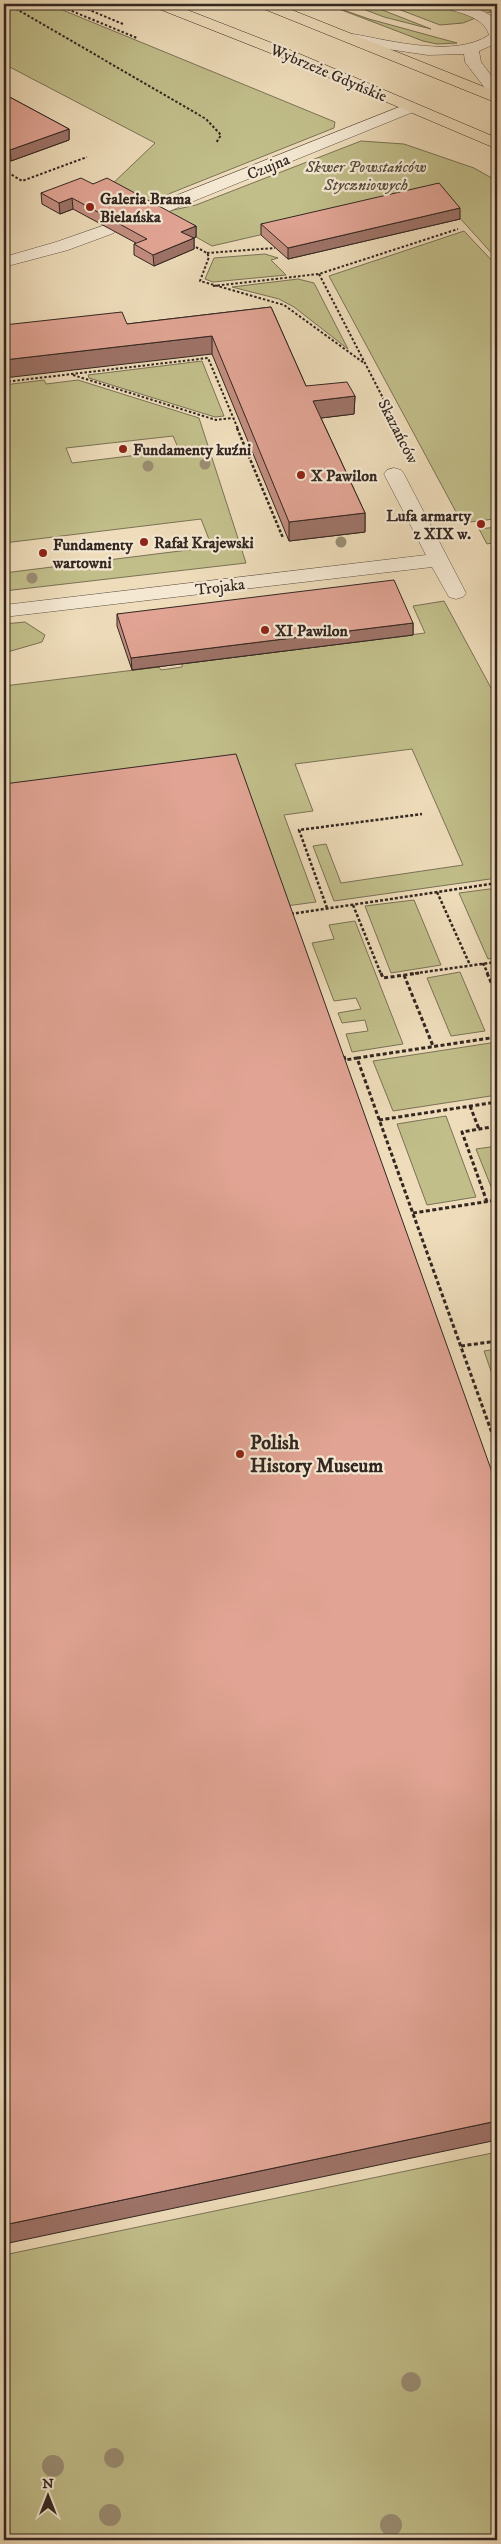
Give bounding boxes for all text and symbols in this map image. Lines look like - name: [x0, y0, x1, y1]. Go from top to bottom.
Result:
- street label: Wybrzeże Gdyńskie: [266, 39, 390, 107]
- street label: Czujna: [244, 149, 293, 184]
- park label: Skwer Powstańców Styczniowych: [304, 157, 427, 195]
- place label: Galeria Brama Bielańska: [100, 189, 192, 227]
- marker: Galeria Brama Bielańska: [84, 201, 96, 213]
- street label: Skazańców: [373, 396, 423, 468]
- place label: Fundamenty kuźni: [133, 440, 251, 460]
- marker: Fundamenty kuźni: [117, 443, 129, 455]
- place label: X Pawilon: [311, 466, 378, 486]
- marker: X Pawilon: [295, 469, 307, 481]
- place label: Lufa armarty z XIX w.: [386, 506, 471, 544]
- marker: Lufa armarty z XIX w.: [475, 518, 487, 530]
- place label: Rafał Krajewski: [154, 533, 254, 553]
- place label: Fundamenty wartowni: [52, 535, 133, 573]
- marker: Rafał Krajewski: [138, 536, 150, 548]
- marker: Fundamenty wartowni: [37, 547, 49, 559]
- street label: Trojaka: [194, 574, 246, 600]
- place label: XI Pawilon: [275, 621, 349, 641]
- marker: XI Pawilon: [259, 624, 271, 636]
- place label: Polish History Museum: [250, 1431, 383, 1479]
- marker: Polish History Museum: [234, 1448, 246, 1460]
- north arrow: [22, 2472, 72, 2522]
- text: N: [42, 2475, 54, 2493]

